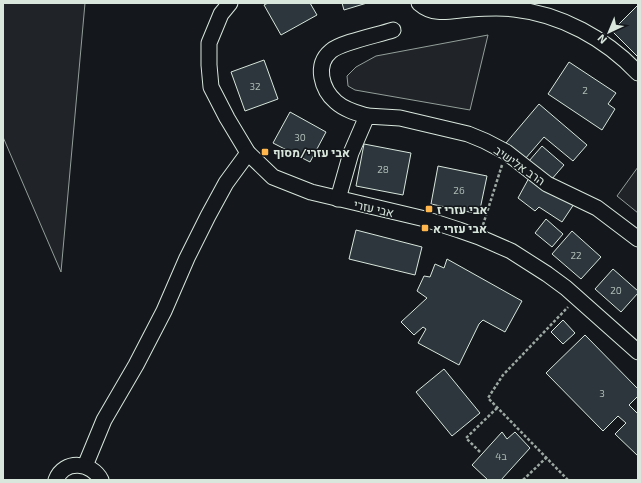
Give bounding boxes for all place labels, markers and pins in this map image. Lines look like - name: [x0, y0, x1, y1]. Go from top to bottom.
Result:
- place label: אבי עזרי/מסוף: [273, 145, 350, 159]
- marker: אבי עזרי/מסוף: [260, 147, 270, 157]
- place label: אבי עזרי ז: [437, 202, 488, 216]
- marker: אבי עזרי ז: [424, 204, 434, 214]
- place label: אבי עזרי א: [433, 221, 487, 235]
- marker: אבי עזרי א: [420, 223, 430, 233]

